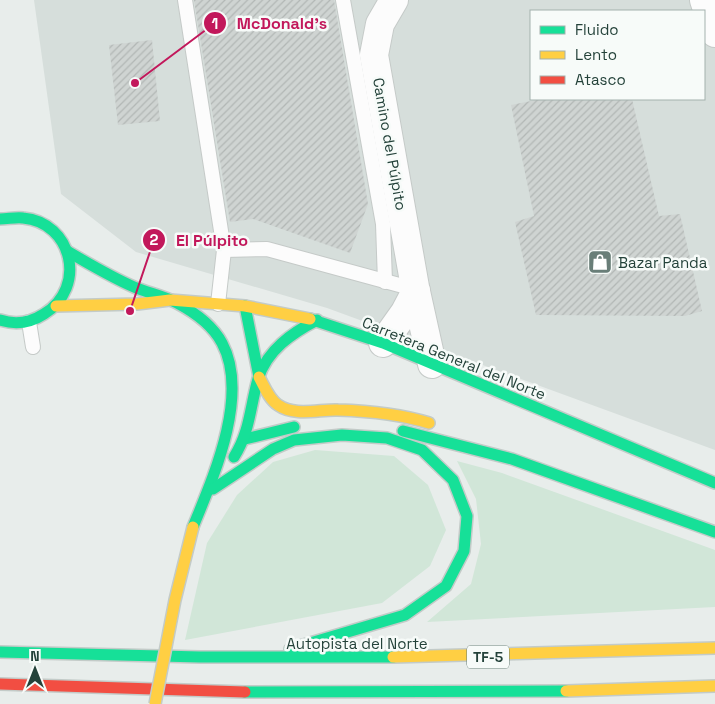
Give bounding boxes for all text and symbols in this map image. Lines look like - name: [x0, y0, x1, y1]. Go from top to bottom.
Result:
- callout: McDonald's: [202, 8, 337, 39]
- legend: [530, 10, 705, 100]
- text: McDonald's: [237, 13, 327, 34]
- text: 1: [212, 14, 218, 33]
- text: Fluido: [575, 20, 619, 39]
- text: Lento: [575, 45, 617, 64]
- text: Atasco: [575, 70, 626, 89]
- street label: Camino del Púlpito: [369, 76, 411, 212]
- callout: El Púlpito: [141, 224, 258, 255]
- text: 2: [150, 230, 159, 249]
- text: El Púlpito: [176, 230, 248, 251]
- shop icon: Bazar Panda: [587, 249, 613, 275]
- place label: Bazar Panda: [618, 253, 708, 272]
- street label: Carretera General del Norte: [360, 312, 549, 404]
- street label: Autopista del Norte: [286, 634, 428, 653]
- north arrow: [10, 644, 60, 694]
- road number: TF-5: [467, 646, 509, 669]
- text: N: [30, 647, 40, 665]

